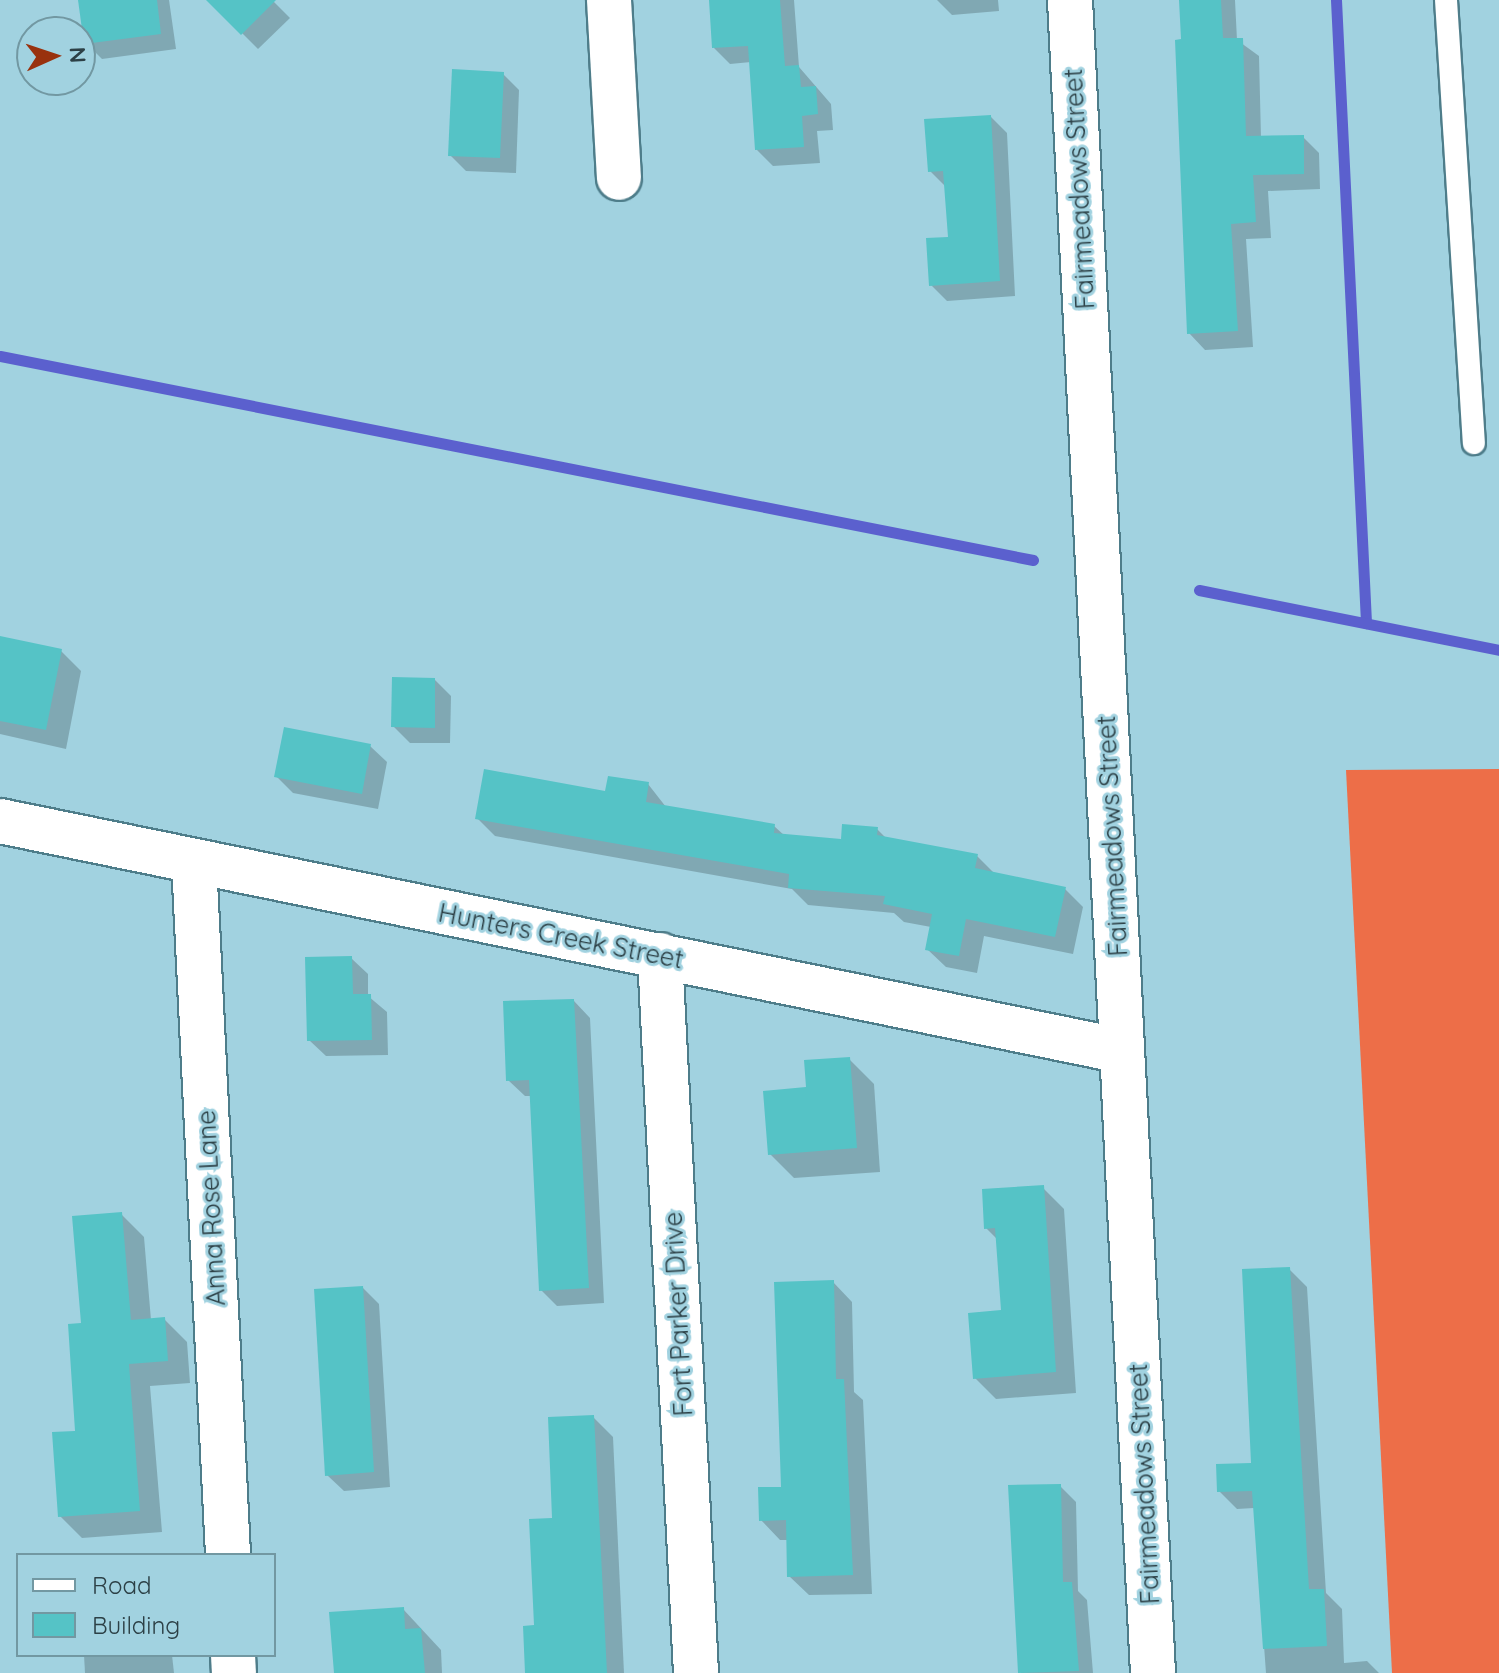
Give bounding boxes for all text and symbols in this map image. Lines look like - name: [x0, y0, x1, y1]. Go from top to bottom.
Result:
- north arrow: [16, 16, 96, 96]
- text: N: [64, 46, 92, 64]
- street label: Fairmeadows Street: [1057, 68, 1101, 310]
- street label: Fairmeadows Street: [1090, 715, 1134, 957]
- street label: Hunters Creek Street: [436, 897, 686, 975]
- street label: Anna Rose Lane: [190, 1109, 232, 1307]
- street label: Fort Parker Drive: [657, 1211, 699, 1417]
- street label: Fairmeadows Street: [1122, 1363, 1166, 1605]
- legend: [16, 1553, 276, 1657]
- text: Road: [92, 1570, 152, 1600]
- text: Building: [92, 1610, 180, 1640]

